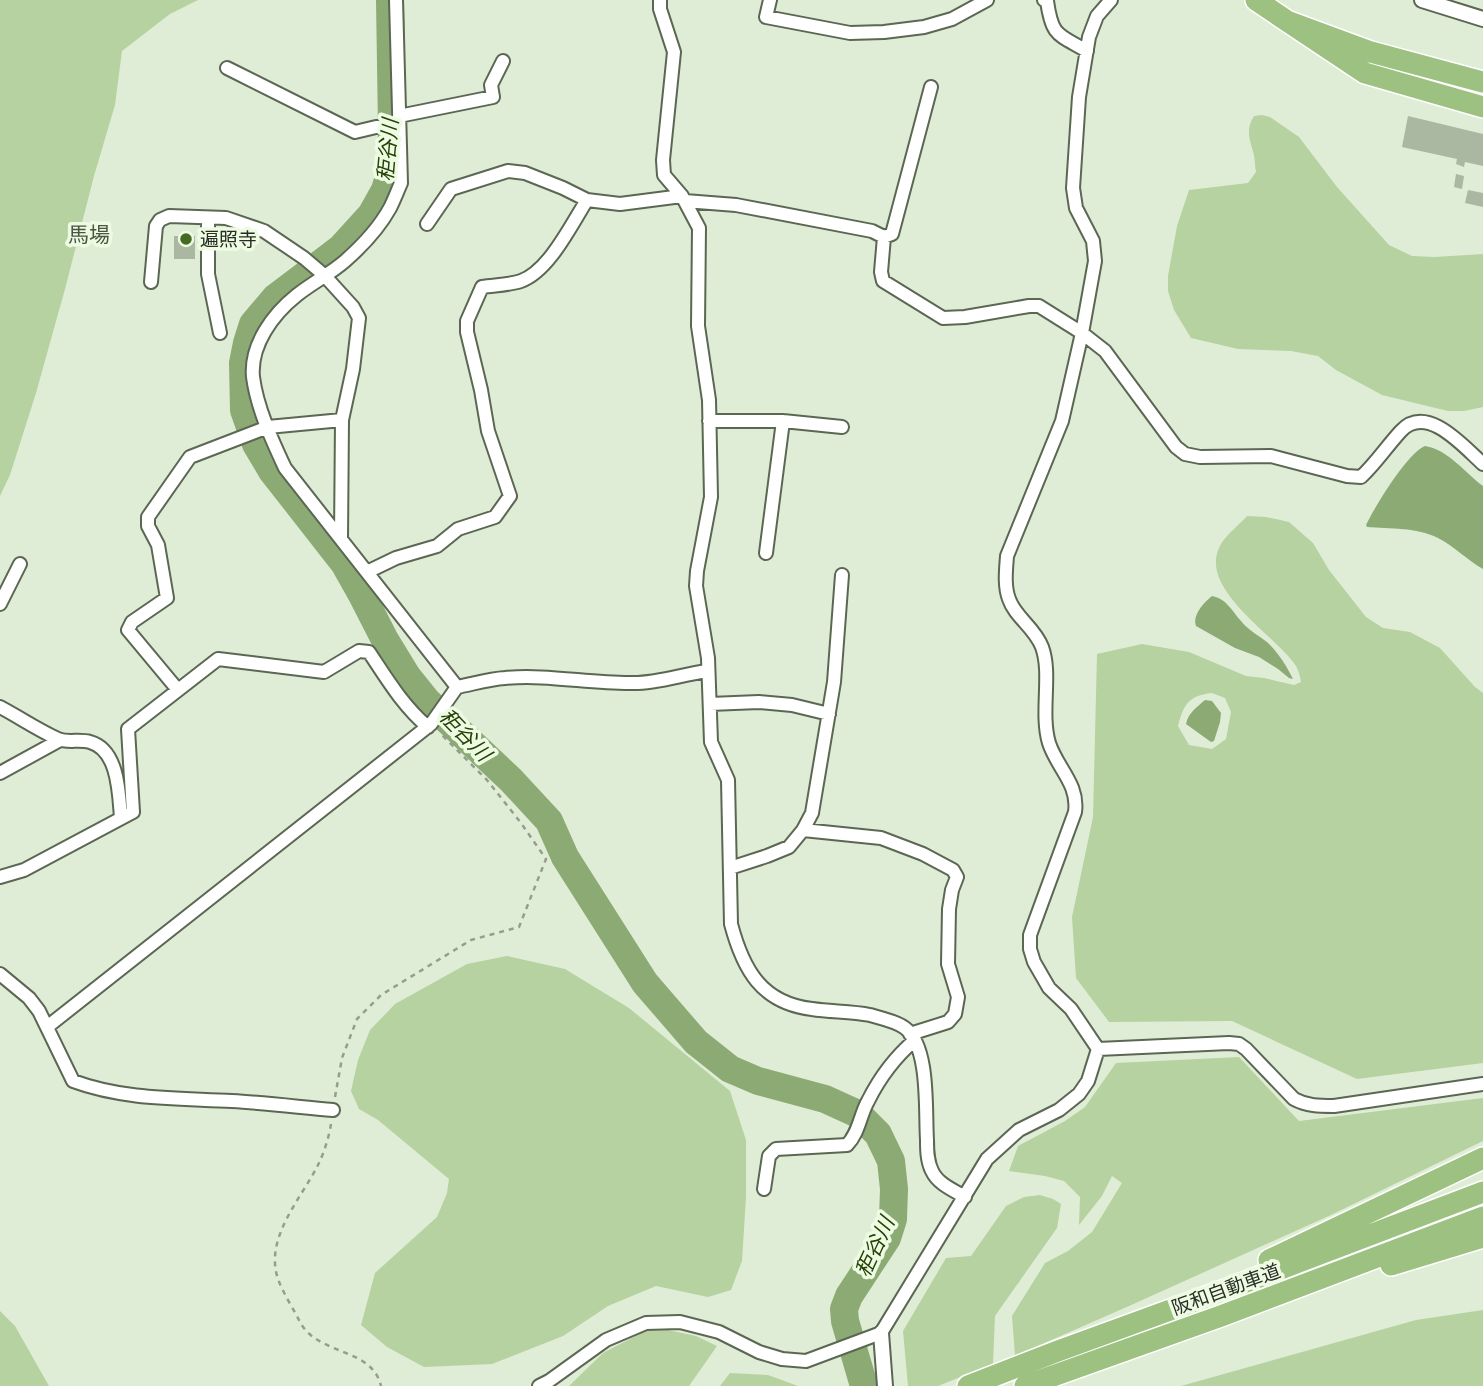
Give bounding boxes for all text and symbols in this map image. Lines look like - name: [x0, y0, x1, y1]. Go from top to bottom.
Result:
- water label: 秬谷川: [372, 115, 403, 182]
- district label: 馬場: [68, 222, 110, 247]
- place label: 遍照寺: [200, 228, 257, 250]
- marker: 遍照寺: [178, 231, 194, 247]
- water label: 秬谷川: [434, 703, 498, 767]
- water label: 秬谷川: [850, 1211, 900, 1281]
- street label: 阪和自動車道: [1169, 1259, 1283, 1319]

